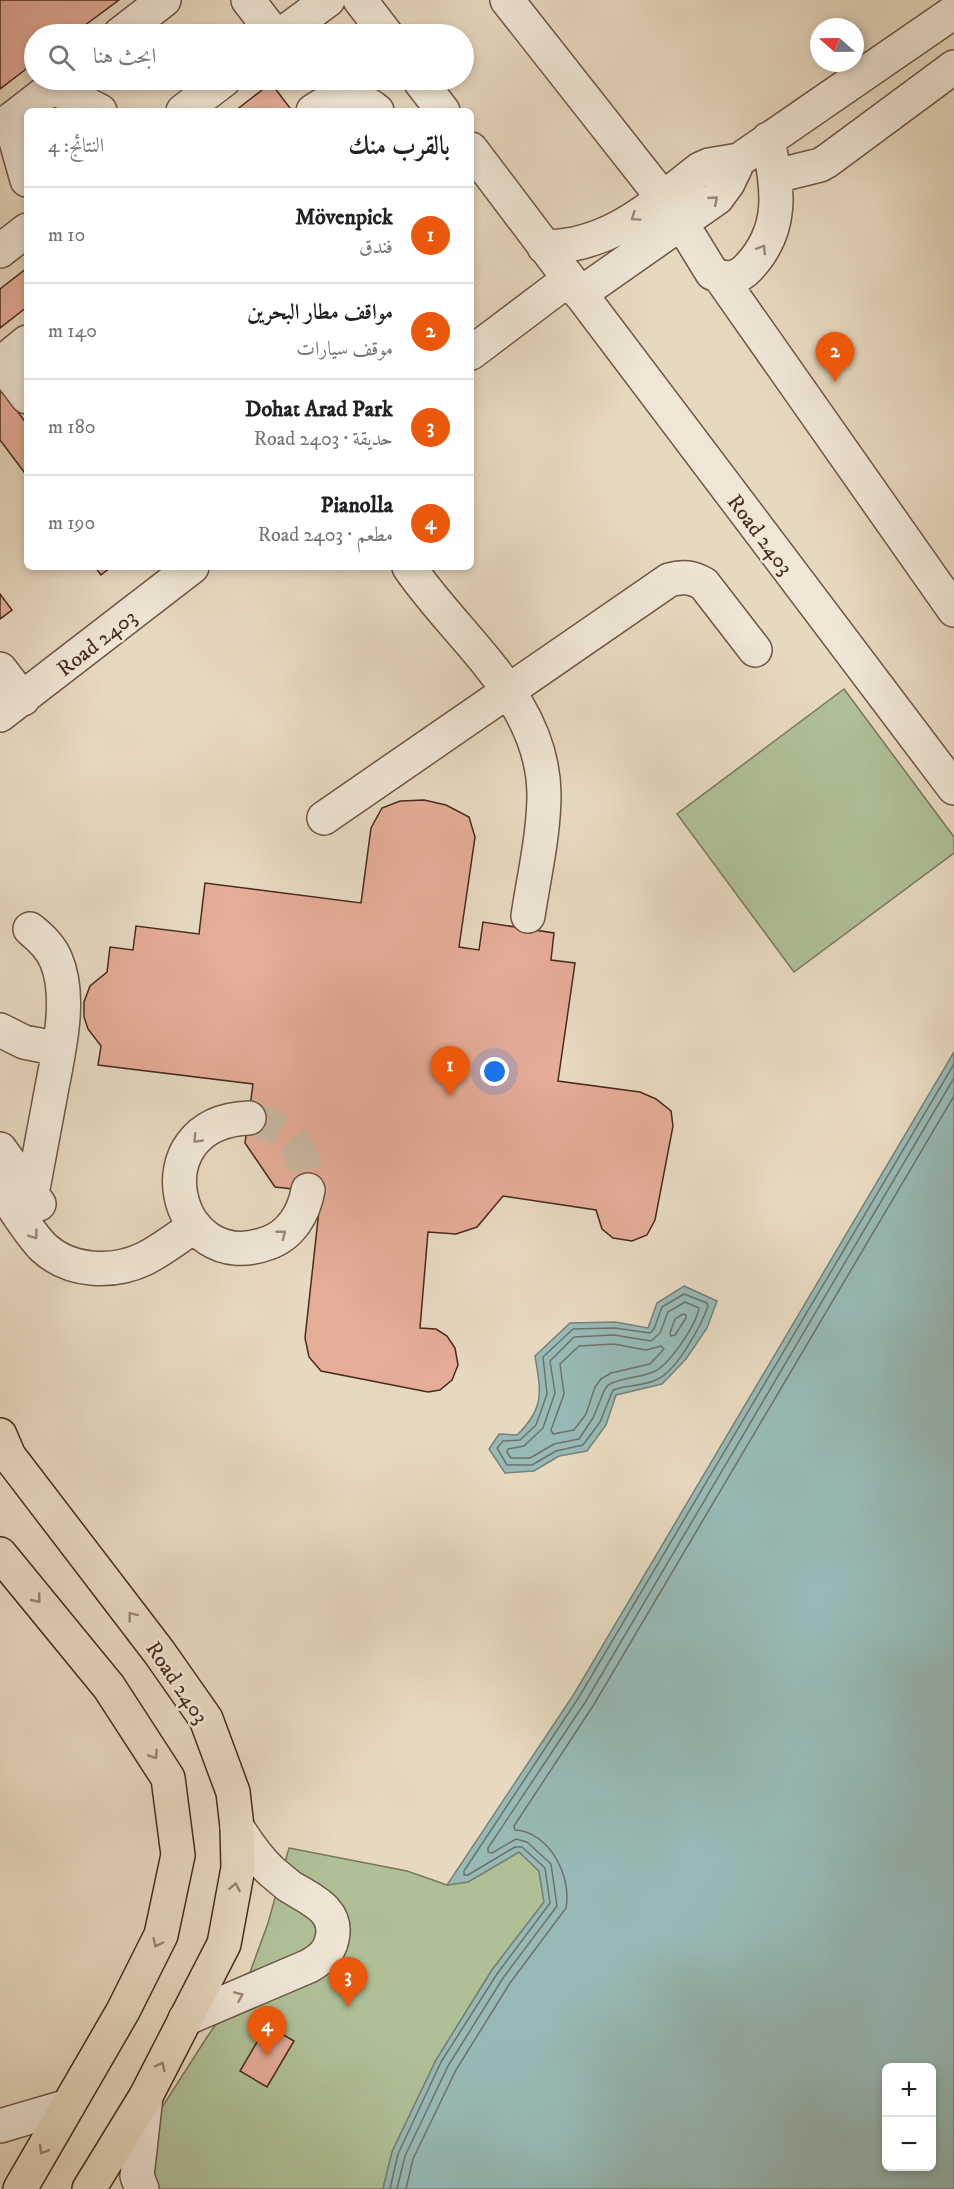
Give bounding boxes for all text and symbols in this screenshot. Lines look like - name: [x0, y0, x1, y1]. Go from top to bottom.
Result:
- north arrow: [810, 18, 864, 72]
- search box: [24, 24, 474, 90]
- icon: search: [45, 41, 78, 74]
- text: ابحث هنا: [93, 43, 156, 70]
- text: بالقرب منك: [348, 130, 450, 163]
- text: النتائج: 4: [48, 134, 104, 159]
- one-way arrow: [707, 196, 717, 207]
- text: Mövenpick: [295, 204, 393, 231]
- one-way arrow: [630, 210, 641, 221]
- text: 10 m: [48, 223, 85, 248]
- text: 1: [427, 223, 434, 248]
- text: فندق: [359, 235, 393, 260]
- one-way arrow: [754, 245, 765, 256]
- text: مواقف مطار البحرين: [247, 299, 393, 326]
- text: 140 m: [48, 319, 97, 344]
- text: 2: [426, 319, 435, 344]
- pin: 2: [816, 332, 854, 382]
- text: موقف سيارات: [296, 337, 393, 362]
- text: Dohat Arad Park: [245, 396, 393, 423]
- text: 180 m: [48, 415, 95, 440]
- text: 3: [427, 415, 434, 440]
- text: حديقة · Road 2403: [254, 427, 393, 452]
- street label: Road 2403: [721, 489, 799, 580]
- text: Pianolla: [321, 492, 393, 519]
- text: 190 m: [48, 511, 95, 536]
- text: 4: [425, 511, 436, 536]
- text: مطعم · Road 2403: [258, 523, 393, 548]
- street label: Road 2403: [52, 604, 142, 683]
- pin: 1: [430, 1046, 470, 1096]
- your location: [480, 1057, 509, 1086]
- one-way arrow: [193, 1132, 204, 1143]
- one-way arrow: [27, 1229, 38, 1240]
- one-way arrow: [275, 1230, 286, 1241]
- one-way arrow: [30, 1592, 41, 1603]
- one-way arrow: [129, 1612, 140, 1623]
- street label: Road 2403: [139, 1636, 214, 1729]
- one-way arrow: [146, 1749, 157, 1760]
- one-way arrow: [228, 1883, 240, 1892]
- one-way arrow: [152, 1936, 164, 1947]
- pin: 3: [328, 1958, 368, 2007]
- one-way arrow: [233, 1991, 244, 2003]
- pin: 4: [248, 2006, 286, 2056]
- one-way arrow: [154, 2062, 166, 2073]
- map controls: [882, 2063, 936, 2171]
- button: +: [882, 2063, 936, 2117]
- button: −: [882, 2117, 936, 2171]
- one-way arrow: [38, 2144, 50, 2154]

